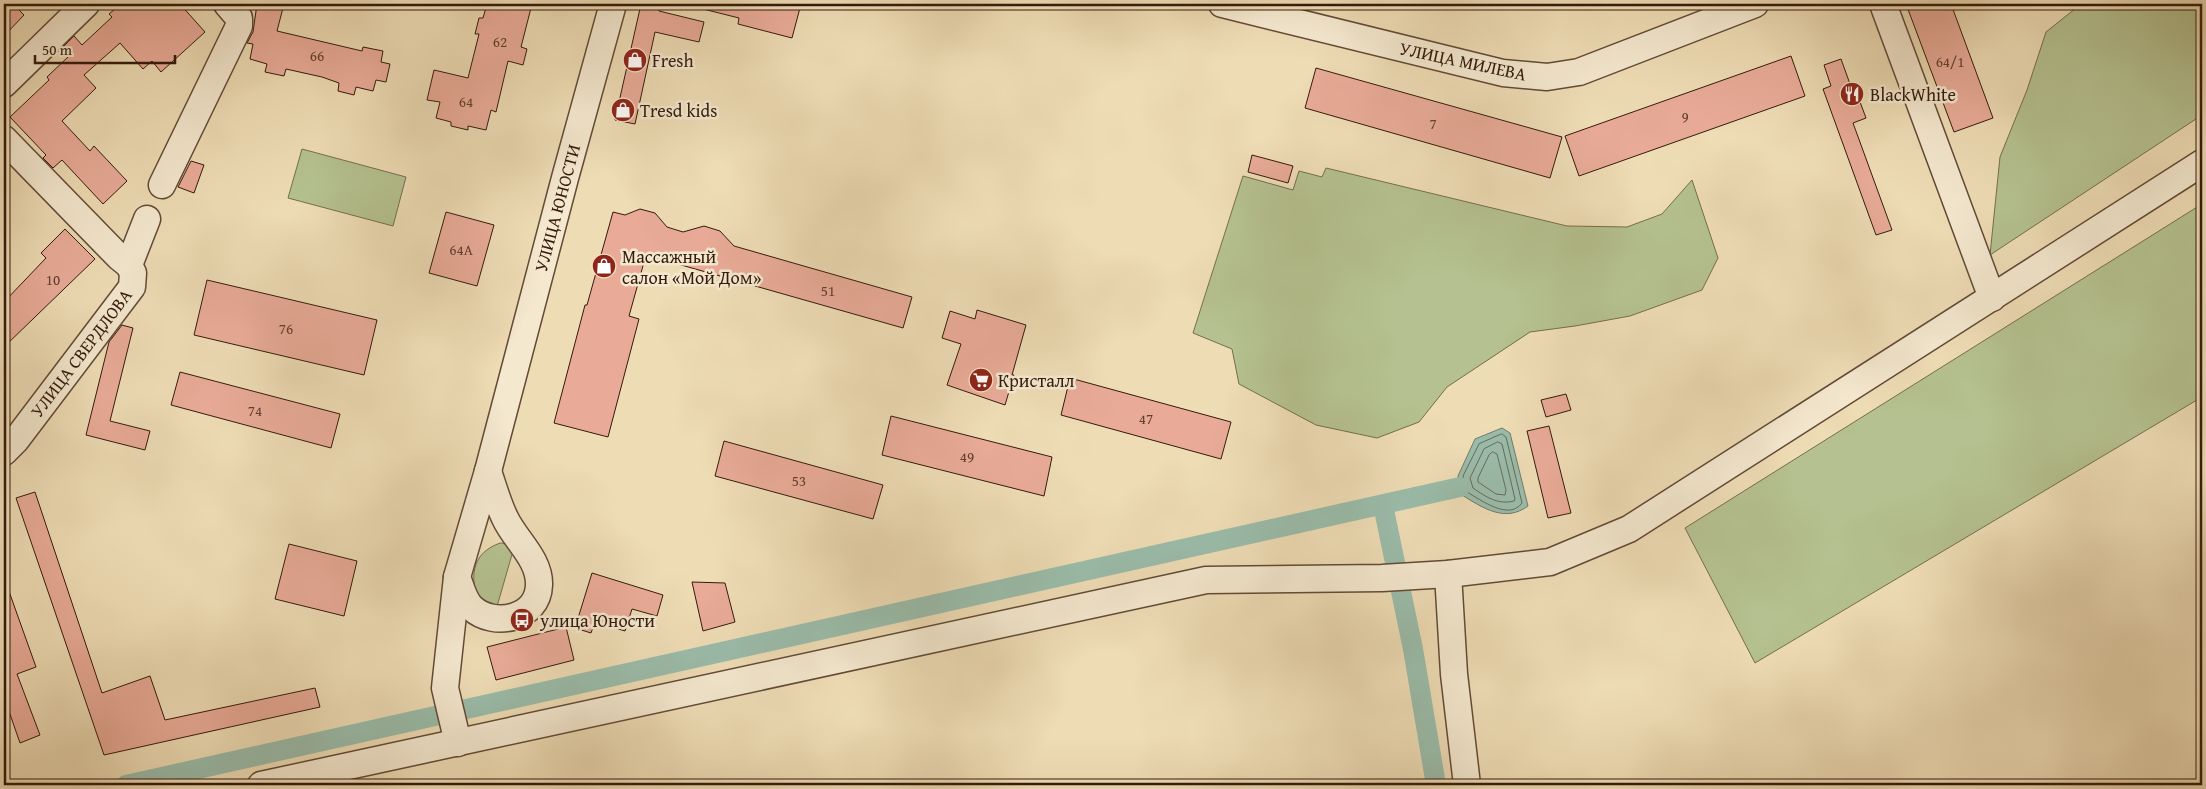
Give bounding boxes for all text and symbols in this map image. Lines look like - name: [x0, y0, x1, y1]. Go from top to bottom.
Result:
- house number: 62: [493, 31, 507, 52]
- scale bar: [35, 32, 175, 64]
- street label: УЛИЦА МИЛЕВА: [1397, 34, 1529, 88]
- text: 50 m: [42, 39, 73, 60]
- house number: 66: [310, 45, 324, 66]
- shop icon: Fresh: [622, 47, 648, 73]
- place label: Fresh: [652, 47, 694, 74]
- house number: 64/1: [1936, 51, 1964, 72]
- restaurant icon: BlackWhite: [1839, 81, 1865, 107]
- place label: BlackWhite: [1870, 81, 1956, 108]
- house number: 64: [459, 91, 473, 112]
- shop icon: Tresd kids: [610, 97, 636, 123]
- place label: Tresd kids: [640, 97, 717, 124]
- house number: 9: [1681, 106, 1689, 127]
- house number: 7: [1429, 113, 1437, 134]
- street label: УЛИЦА ЮНОСТИ: [527, 141, 587, 275]
- house number: 64А: [449, 239, 473, 260]
- place label: Массажный салон «Мой Дом»: [622, 243, 761, 291]
- shop icon: Массажный салон «Мой Дом»: [591, 253, 617, 279]
- house number: 10: [46, 269, 60, 290]
- house number: 51: [821, 280, 835, 301]
- street label: УЛИЦА СВЕРДЛОВА: [24, 283, 138, 423]
- house number: 76: [279, 318, 293, 339]
- supermarket icon: Кристалл: [968, 367, 994, 393]
- place label: Кристалл: [998, 367, 1075, 394]
- house number: 74: [248, 400, 262, 421]
- house number: 47: [1139, 408, 1153, 429]
- house number: 49: [960, 446, 974, 467]
- house number: 53: [792, 470, 806, 491]
- bus stop icon: улица Юности: [509, 607, 535, 633]
- place label: улица Юности: [539, 607, 655, 634]

